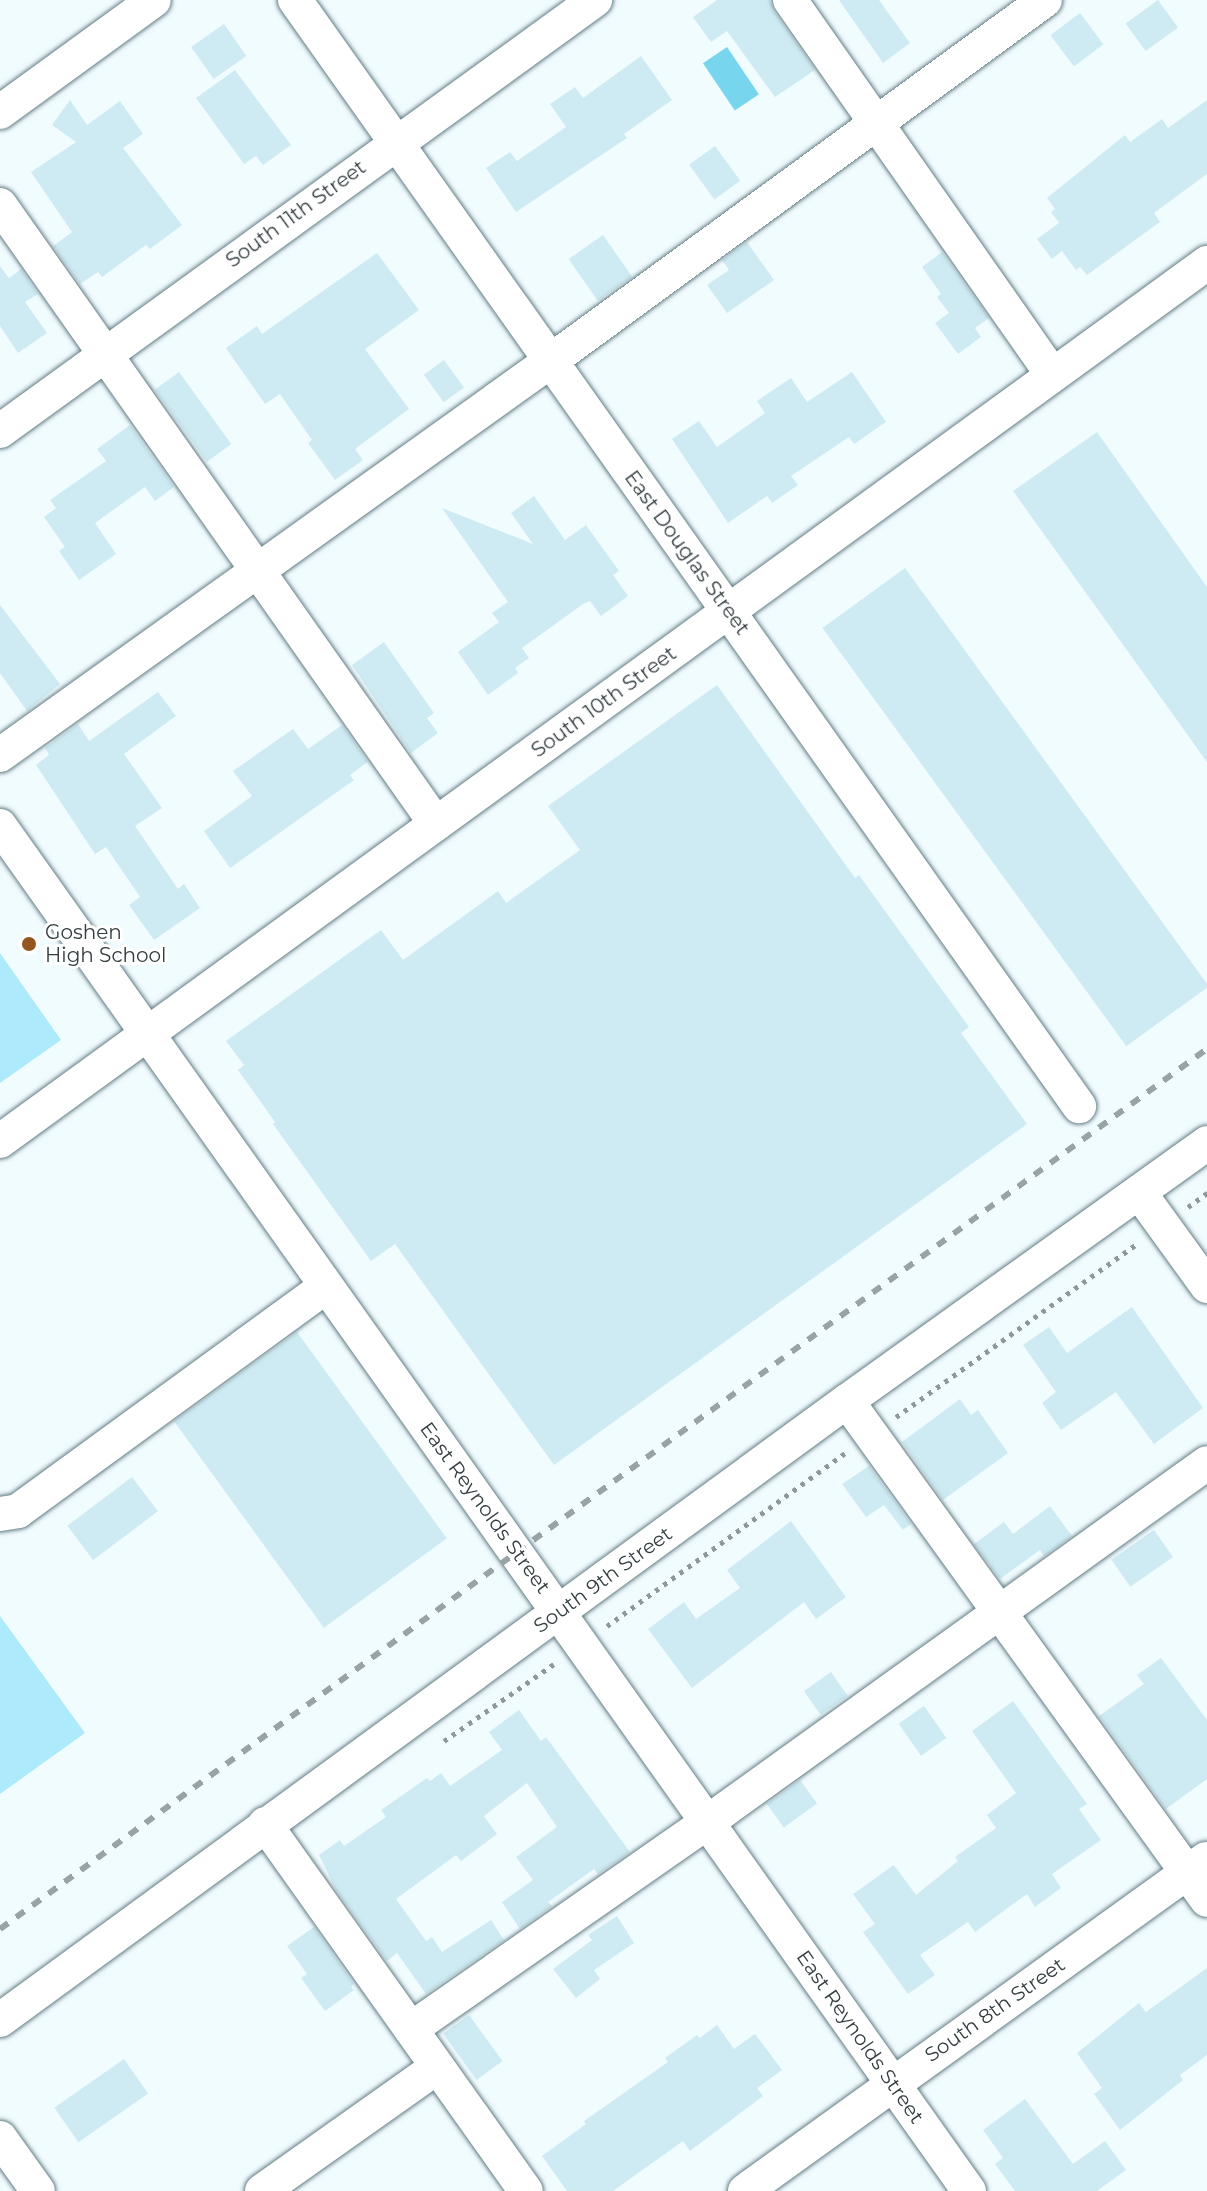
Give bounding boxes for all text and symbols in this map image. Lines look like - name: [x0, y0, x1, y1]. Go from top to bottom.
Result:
- street label: South 11th Street: [221, 155, 371, 273]
- street label: East Douglas Street: [619, 466, 755, 640]
- street label: South 10th Street: [527, 641, 681, 763]
- place label: Goshen High School: [45, 920, 166, 967]
- marker: Goshen High School: [20, 935, 38, 953]
- street label: East Reynolds Street: [415, 1418, 555, 1598]
- street label: South 9th Street: [529, 1522, 677, 1638]
- street label: East Reynolds Street: [791, 1946, 929, 2128]
- street label: South 8th Street: [920, 1953, 1070, 2067]

